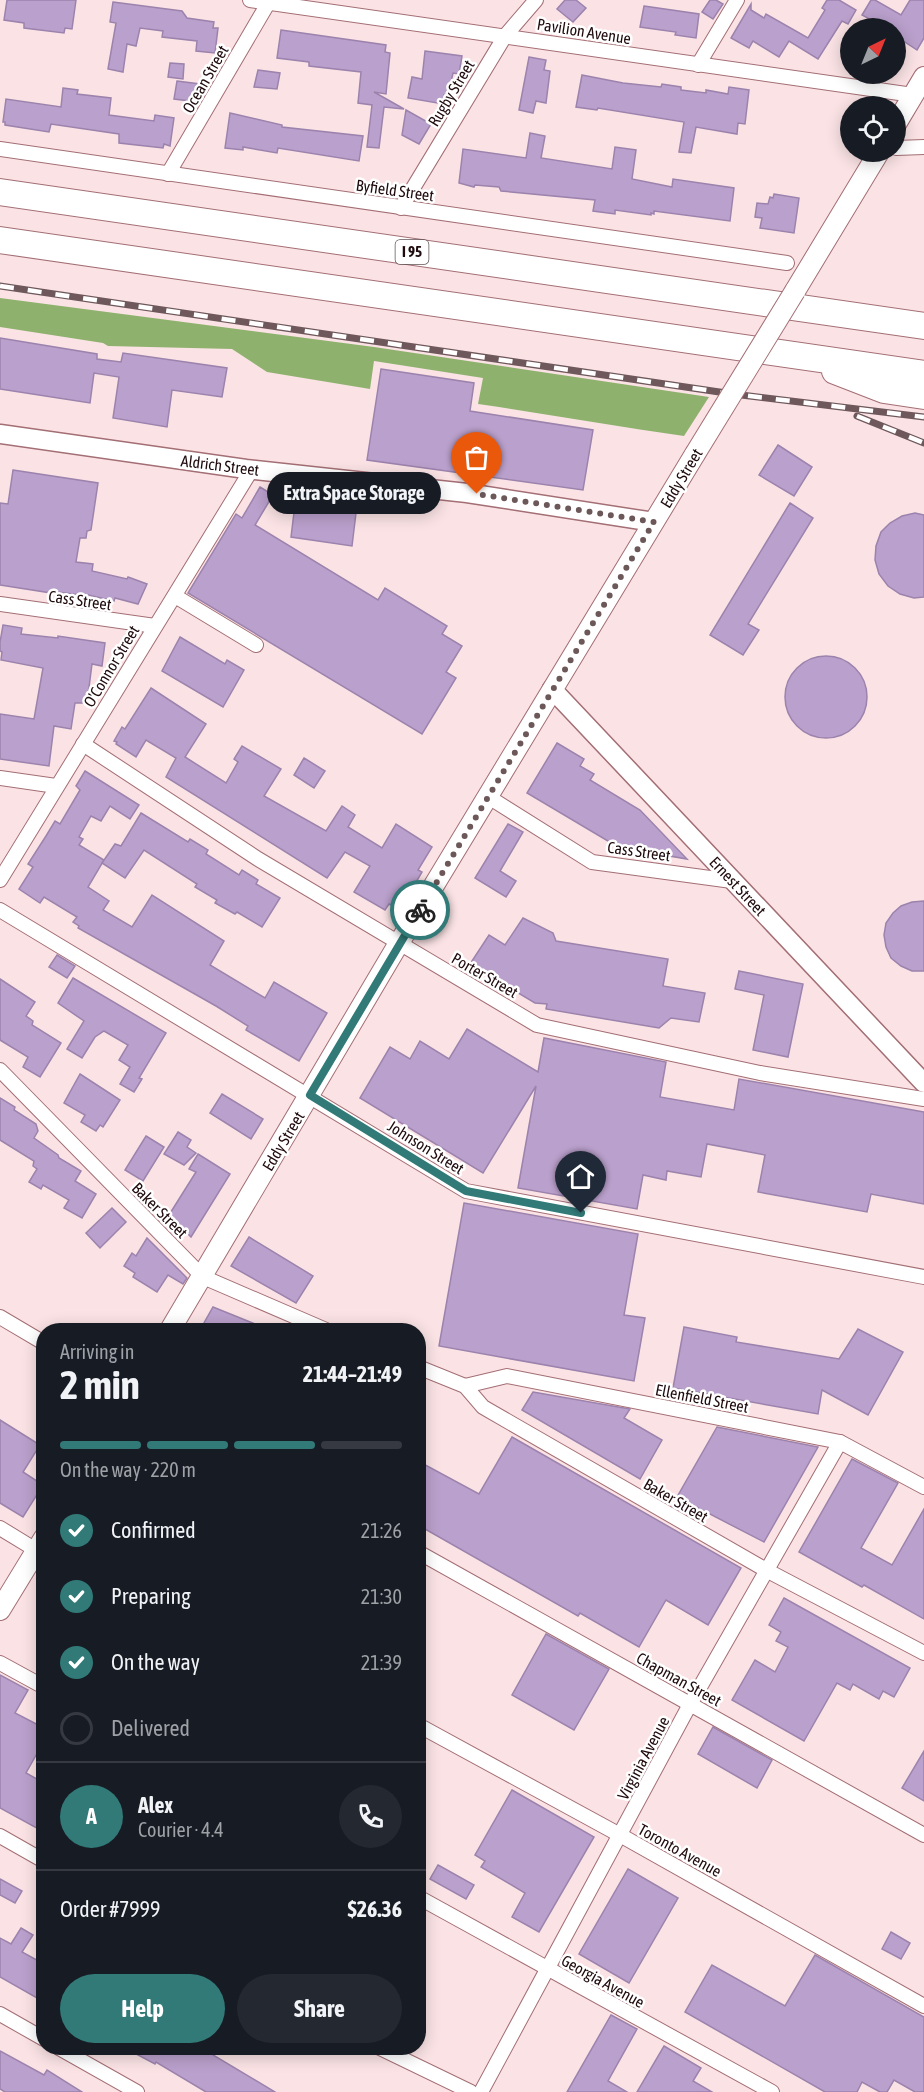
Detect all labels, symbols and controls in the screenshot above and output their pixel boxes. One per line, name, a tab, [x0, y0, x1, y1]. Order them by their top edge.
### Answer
street label: Pavilion Avenue	[536, 15, 632, 47]
north arrow	[840, 18, 906, 84]
map controls	[840, 18, 906, 162]
street label: Ocean Street	[178, 42, 232, 116]
street label: Rugby Street	[424, 56, 479, 130]
button: locate	[840, 96, 906, 162]
street label: Byfield Street	[355, 176, 436, 205]
road number: I 95	[396, 240, 428, 264]
pin	[451, 432, 502, 494]
icon: bag	[460, 441, 493, 474]
street label: Eddy Street	[656, 445, 707, 511]
street label: Aldrich Street	[180, 451, 261, 479]
callout: Extra Space Storage	[267, 473, 441, 515]
text: Extra Space Storage	[283, 481, 425, 504]
street label: Cass Street	[47, 587, 113, 613]
street label: O'Connor Street	[80, 622, 143, 710]
street label: Cass Street	[606, 838, 672, 864]
street label: Ernest Street	[706, 853, 770, 920]
courier	[390, 880, 450, 940]
icon: bike	[404, 894, 437, 927]
street label: Porter Street	[449, 949, 522, 1001]
street label: Eddy Street	[258, 1108, 309, 1174]
street label: Johnson Street	[385, 1116, 468, 1178]
pin	[555, 1151, 606, 1213]
icon: home	[564, 1160, 597, 1193]
street label: Baker Street	[129, 1179, 192, 1242]
text: Arriving in	[60, 1340, 134, 1363]
text: 21:44–21:49	[303, 1361, 402, 1387]
text: 2 min	[60, 1363, 140, 1407]
street label: Ellenfield Street	[654, 1380, 750, 1416]
text: On the way · 220 m	[60, 1458, 196, 1481]
street label: Baker Street	[641, 1474, 712, 1526]
icon: check	[60, 1514, 93, 1547]
text: Confirmed	[111, 1517, 196, 1543]
text: 21:26	[361, 1519, 402, 1542]
icon: check	[60, 1580, 93, 1613]
text: Preparing	[111, 1583, 191, 1609]
text: 21:30	[361, 1585, 402, 1608]
icon: check	[60, 1646, 93, 1679]
street label: Chapman Street	[633, 1648, 725, 1711]
text: On the way	[111, 1649, 200, 1675]
text: 21:39	[361, 1651, 402, 1674]
street label: Virginia Avenue	[614, 1713, 673, 1803]
text: Delivered	[111, 1715, 190, 1741]
button: phone	[339, 1785, 402, 1848]
text: Alex	[138, 1792, 173, 1818]
text: A	[86, 1803, 97, 1829]
text: Courier · 4.4	[138, 1818, 224, 1841]
street label: Toronto Avenue	[635, 1820, 725, 1880]
text: Order #7999	[60, 1896, 160, 1922]
text: $26.36	[347, 1896, 402, 1922]
street label: Georgia Avenue	[558, 1951, 648, 2012]
button: Help	[60, 1974, 225, 2043]
button: Share	[237, 1974, 402, 2043]

